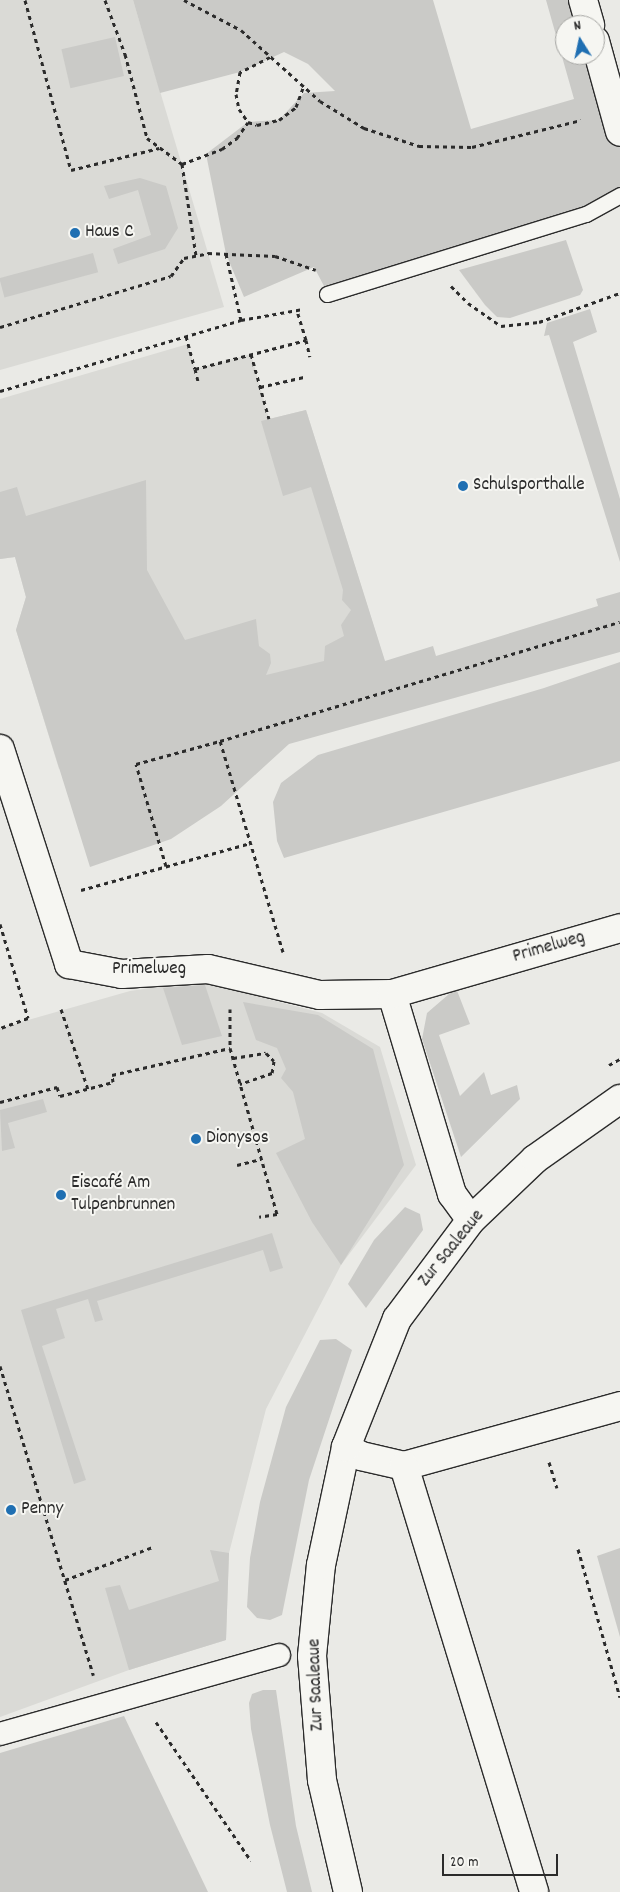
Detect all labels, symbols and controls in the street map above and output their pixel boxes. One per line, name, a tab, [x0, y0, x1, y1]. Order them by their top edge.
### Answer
north arrow	[555, 15, 605, 65]
text: N	[572, 16, 583, 37]
place label: Haus C	[85, 222, 134, 244]
marker: Haus C	[69, 227, 81, 239]
place label: Schulsporthalle	[473, 475, 585, 497]
marker: Schulsporthalle	[457, 480, 469, 492]
street label: Primelweg	[510, 927, 588, 969]
street label: Primelweg	[112, 959, 186, 981]
place label: Dionysos	[206, 1128, 269, 1150]
marker: Dionysos	[190, 1133, 202, 1145]
place label: Eiscafé Am Tulpenbrunnen	[71, 1173, 175, 1217]
marker: Eiscafé Am Tulpenbrunnen	[55, 1189, 67, 1201]
street label: Zur Saaleaue	[414, 1206, 490, 1292]
place label: Penny	[21, 1499, 63, 1521]
marker: Penny	[5, 1504, 17, 1516]
street label: Zur Saaleaue	[304, 1638, 330, 1732]
scale bar	[445, 1844, 561, 1876]
text: 20 m	[450, 1852, 478, 1874]

